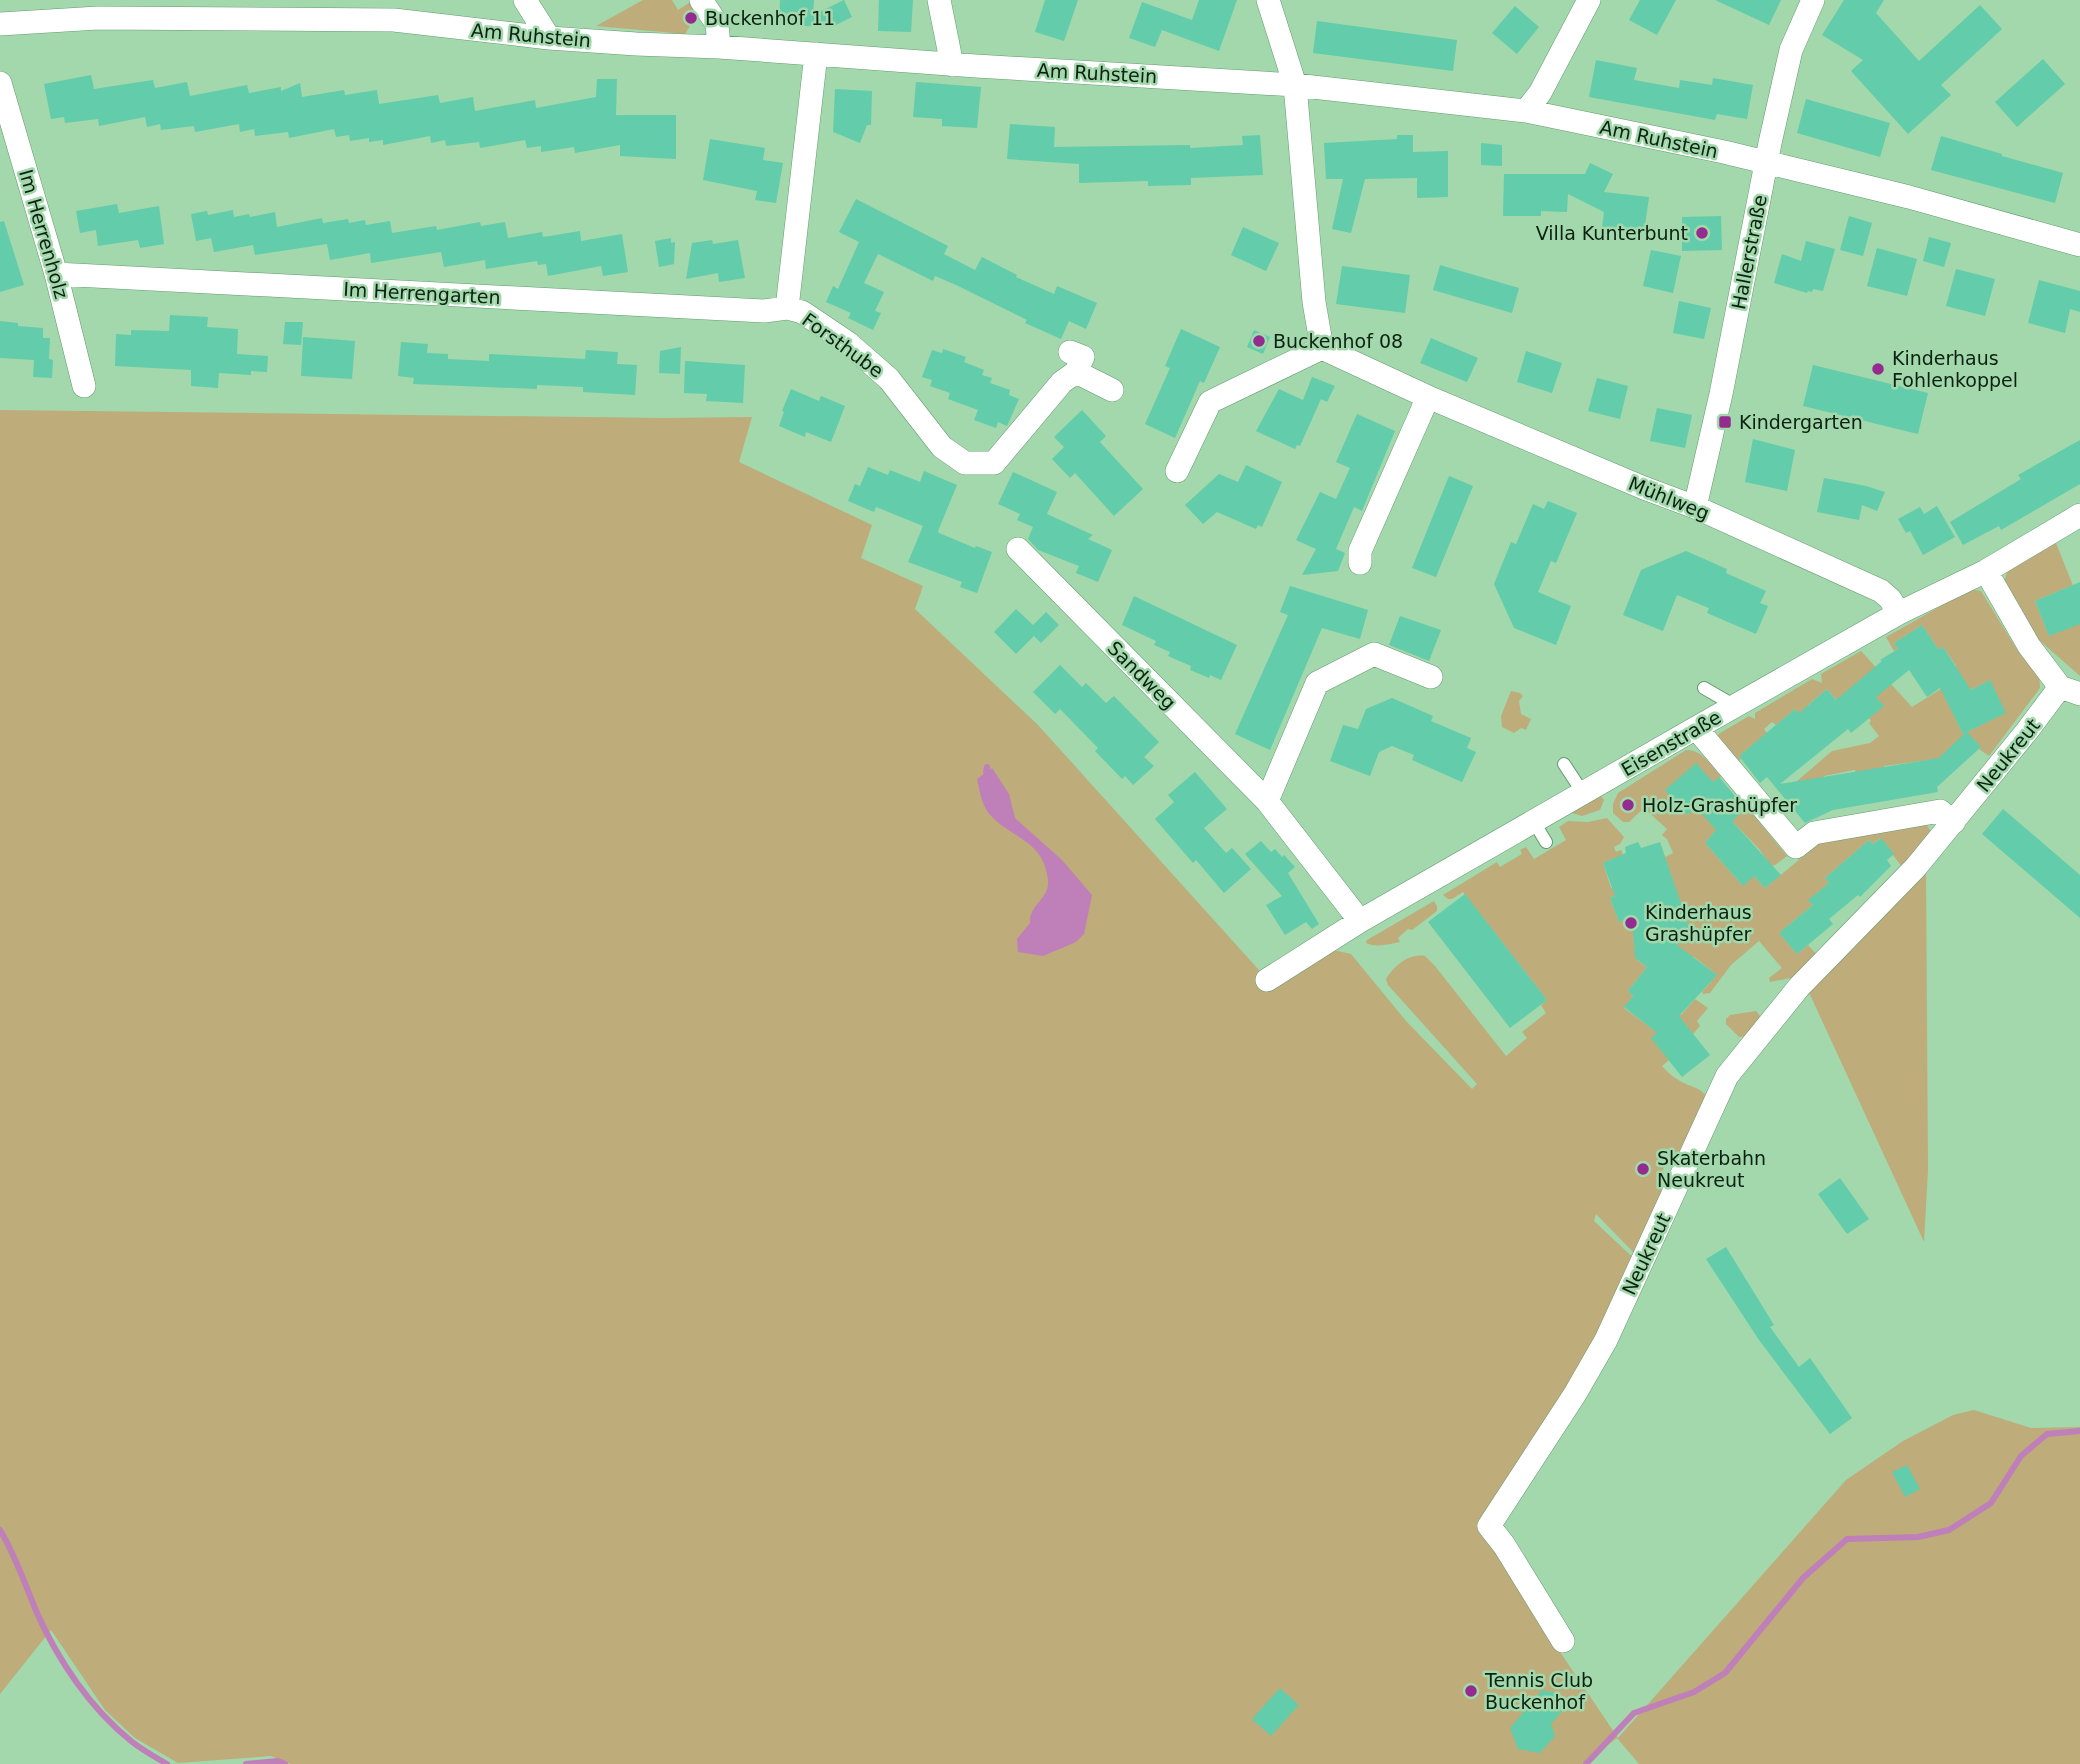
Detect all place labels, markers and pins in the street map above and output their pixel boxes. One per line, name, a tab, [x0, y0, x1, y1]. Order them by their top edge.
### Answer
place label: Buckenhof 11	[705, 7, 835, 29]
marker: Buckenhof 11	[683, 10, 699, 26]
place label: Villa Kunterbunt	[1536, 222, 1688, 244]
marker: Villa Kunterbunt	[1694, 225, 1710, 241]
place label: Buckenhof 08	[1273, 330, 1403, 352]
marker: Buckenhof 08	[1251, 333, 1267, 349]
place label: Kinderhaus Fohlenkoppel	[1892, 347, 2018, 391]
marker: Kinderhaus Fohlenkoppel	[1870, 361, 1886, 377]
place label: Kindergarten	[1739, 411, 1863, 433]
marker: Kindergarten	[1717, 414, 1733, 430]
place label: Holz-Grashüpfer	[1642, 794, 1797, 816]
marker: Holz-Grashüpfer	[1620, 797, 1636, 813]
place label: Kinderhaus Grashüpfer	[1645, 901, 1752, 945]
marker: Kinderhaus Grashüpfer	[1623, 915, 1639, 931]
place label: Skaterbahn Neukreut	[1657, 1147, 1766, 1191]
marker: Skaterbahn Neukreut	[1635, 1161, 1651, 1177]
place label: Tennis Club Buckenhof	[1484, 1669, 1593, 1713]
marker: Tennis Club Buckenhof	[1463, 1683, 1479, 1699]

